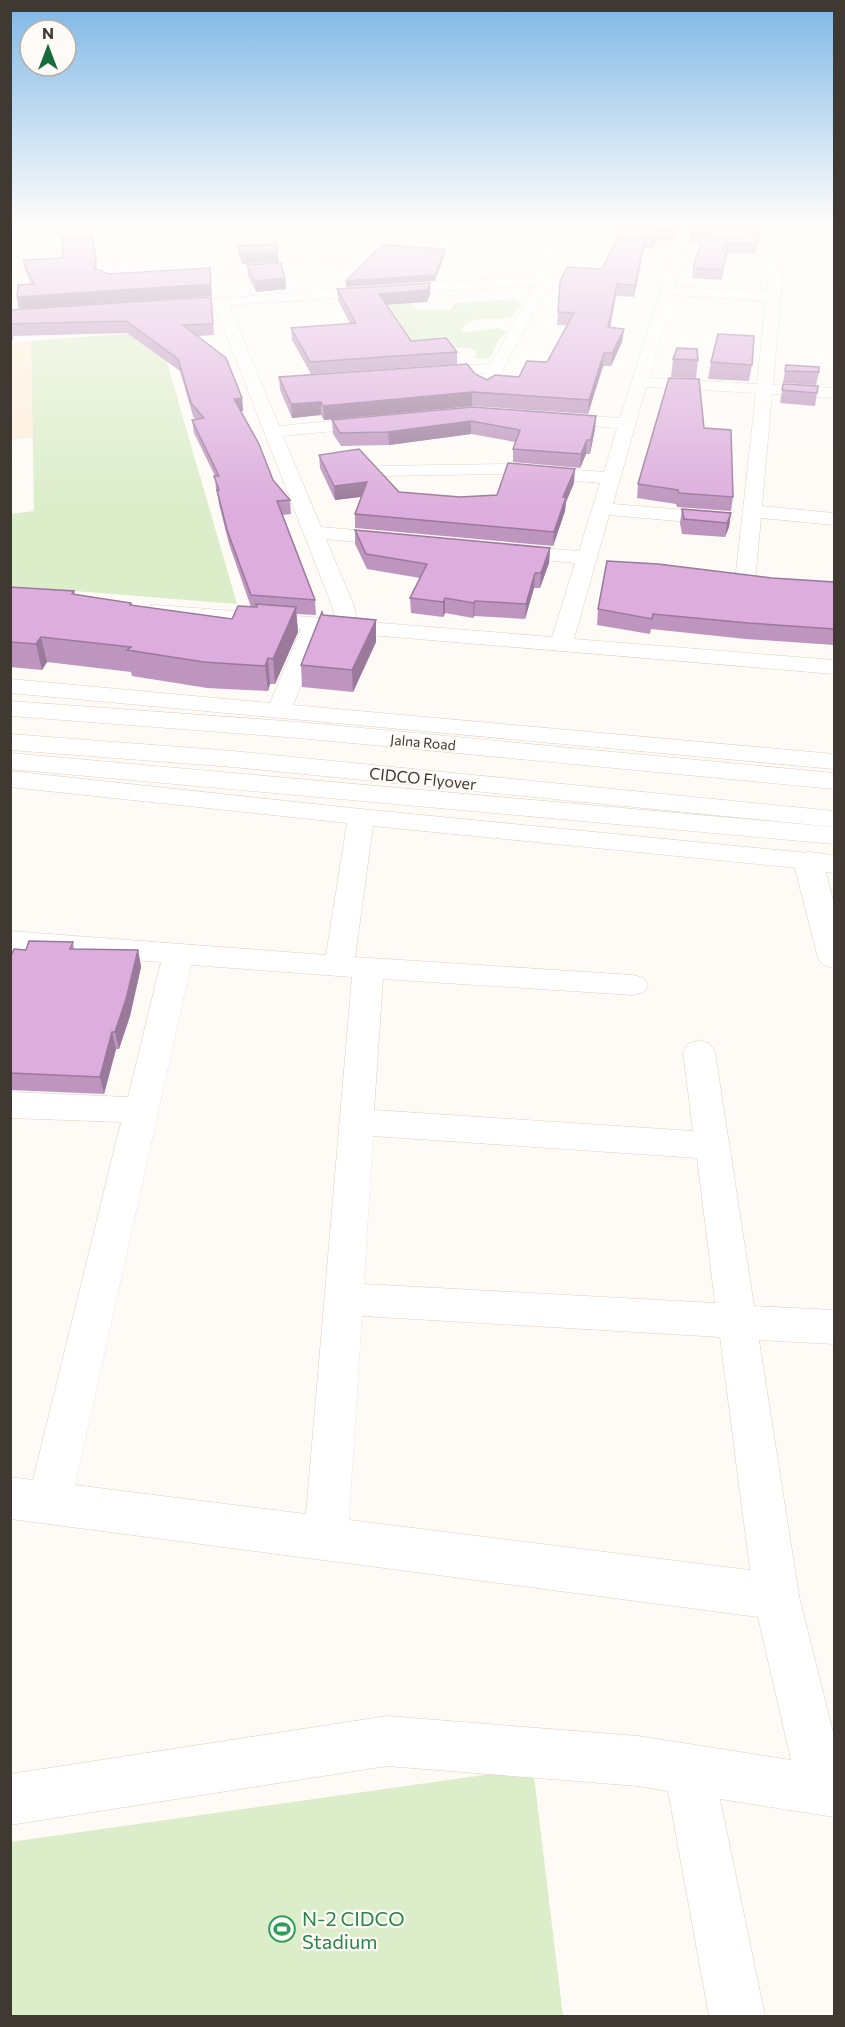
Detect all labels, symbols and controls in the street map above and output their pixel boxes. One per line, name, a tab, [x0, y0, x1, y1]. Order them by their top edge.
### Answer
north arrow	[18, 18, 78, 78]
text: N	[42, 23, 54, 42]
street label: Jalna Road	[390, 731, 456, 753]
street label: CIDCO Flyover	[369, 763, 478, 793]
place label: N-2 CIDCO Stadium	[302, 1906, 405, 1953]
sports icon: N-2 CIDCO Stadium	[267, 1914, 297, 1944]

